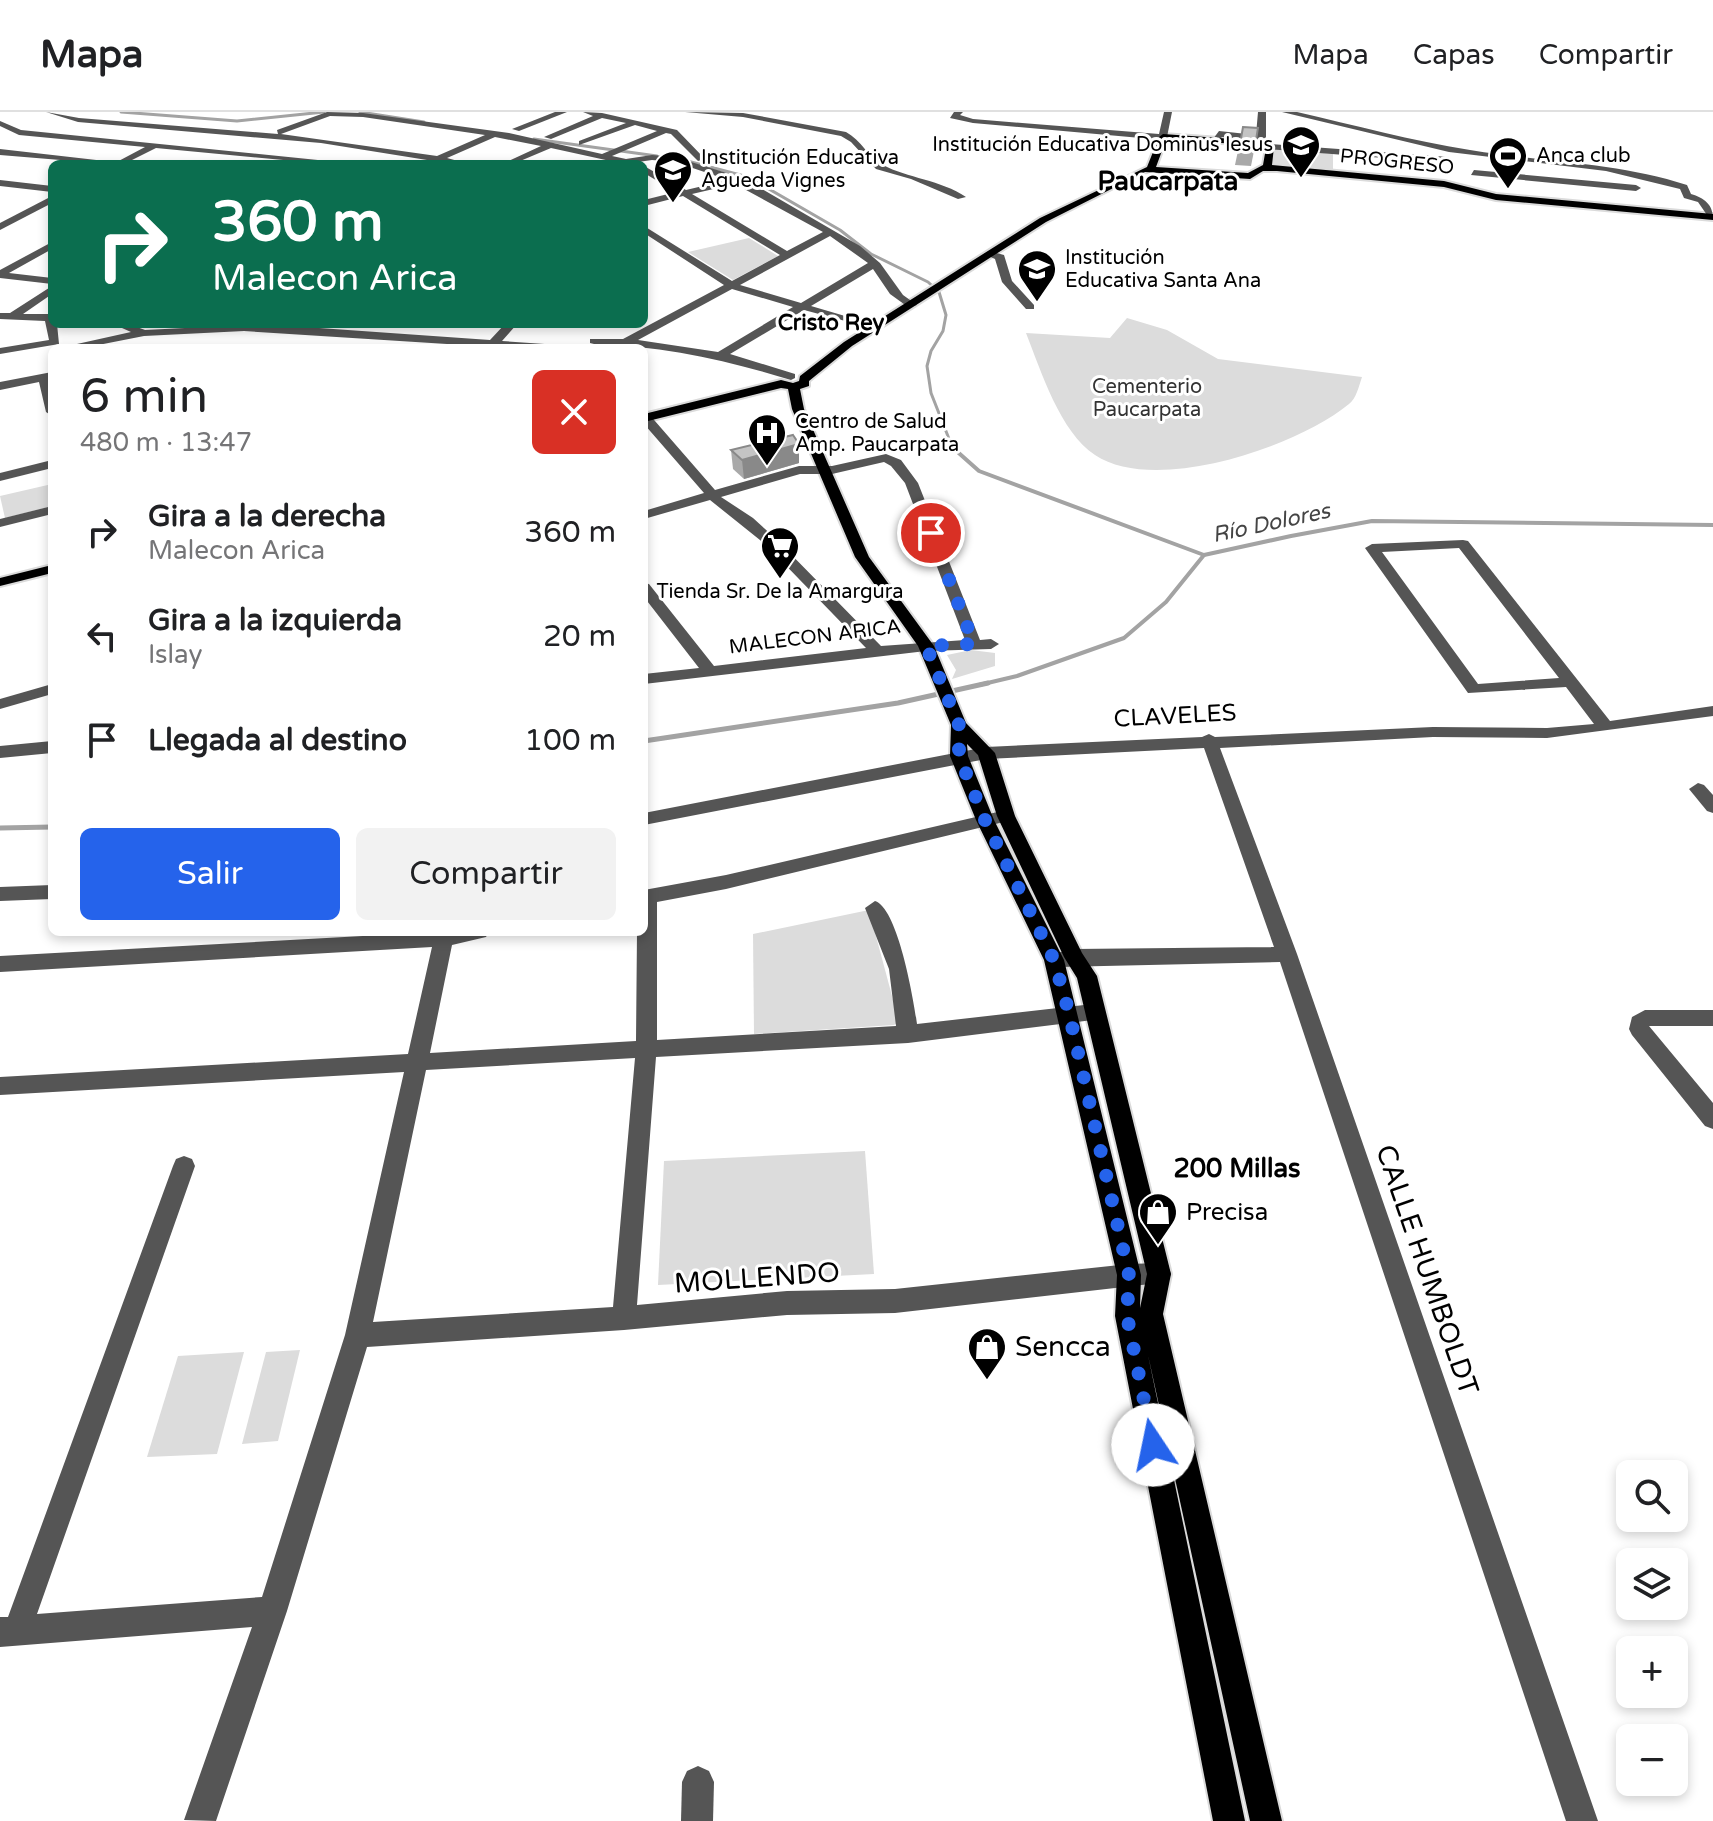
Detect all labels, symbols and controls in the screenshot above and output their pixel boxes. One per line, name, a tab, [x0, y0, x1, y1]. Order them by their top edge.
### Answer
text: Mapa	[40, 32, 143, 78]
text: Mapa	[1292, 38, 1369, 72]
text: Capas	[1413, 38, 1495, 72]
text: Compartir	[1539, 38, 1673, 72]
school or university icon: Institución Educativa Dominus Iesus	[1280, 124, 1322, 179]
place label: Institución Educativa Dominus Iesus	[932, 133, 1273, 157]
sports icon: Anca club	[1487, 135, 1529, 190]
street label: PROGRESO	[1339, 144, 1455, 180]
place label: Anca club	[1536, 144, 1631, 168]
place label: Institución Educativa Agueda Vignes	[701, 146, 899, 193]
school or university icon: Institución Educativa Agueda Vignes	[652, 149, 694, 204]
district label: Paucarpata	[1098, 166, 1238, 197]
text: 360 m	[212, 189, 383, 256]
icon: right	[80, 192, 184, 296]
place label: Institución Educativa Santa Ana	[1065, 246, 1261, 293]
school or university icon: Institución Educativa Santa Ana	[1016, 248, 1058, 303]
text: Malecon Arica	[212, 257, 457, 300]
district label: Cristo Rey	[778, 310, 885, 336]
text: 6 min	[80, 368, 208, 426]
button: close	[532, 370, 616, 454]
park label: Cementerio Paucarpata	[1092, 375, 1202, 422]
place label: Centro de Salud Amp. Paucarpata	[795, 410, 959, 457]
hospital icon: Centro de Salud Amp. Paucarpata	[746, 412, 788, 467]
text: 480 m · 13:47	[80, 427, 252, 458]
text: Gira a la derecha	[148, 498, 386, 535]
water label: Río Dolores	[1210, 498, 1334, 548]
pin	[897, 499, 965, 567]
icon: right	[80, 510, 124, 554]
icon: arrive	[909, 511, 953, 555]
text: 360 m	[524, 514, 616, 551]
supermarket icon: Tienda Sr. De la Amargura	[759, 525, 801, 580]
text: Malecon Arica	[148, 535, 325, 566]
place label: Tienda Sr. De la Amargura	[656, 580, 904, 604]
text: Gira a la izquierda	[148, 602, 402, 639]
icon: left	[80, 614, 124, 658]
street label: MALECON ARICA	[728, 615, 902, 659]
text: 20 m	[543, 618, 616, 655]
text: Islay	[148, 639, 202, 670]
street label: CLAVELES	[1113, 698, 1237, 734]
icon: arrive	[80, 718, 124, 762]
text: Llegada al destino	[148, 722, 407, 759]
text: 100 m	[524, 722, 616, 759]
button: Salir	[80, 828, 340, 920]
button: Compartir	[356, 828, 616, 920]
street label: CALLE HUMBOLDT	[1368, 1140, 1486, 1400]
district label: 200 Millas	[1173, 1153, 1301, 1184]
shop icon: Precisa	[1137, 1191, 1179, 1246]
place label: Precisa	[1186, 1198, 1268, 1227]
street label: MOLLENDO	[673, 1255, 841, 1301]
shop icon: Sencca	[966, 1326, 1008, 1381]
place label: Sencca	[1015, 1330, 1111, 1364]
position arrow	[1111, 1403, 1195, 1487]
map controls	[1616, 1460, 1688, 1796]
button: search	[1616, 1460, 1688, 1532]
button: layers	[1616, 1548, 1688, 1620]
button: +	[1616, 1636, 1688, 1708]
button: −	[1616, 1724, 1688, 1796]

